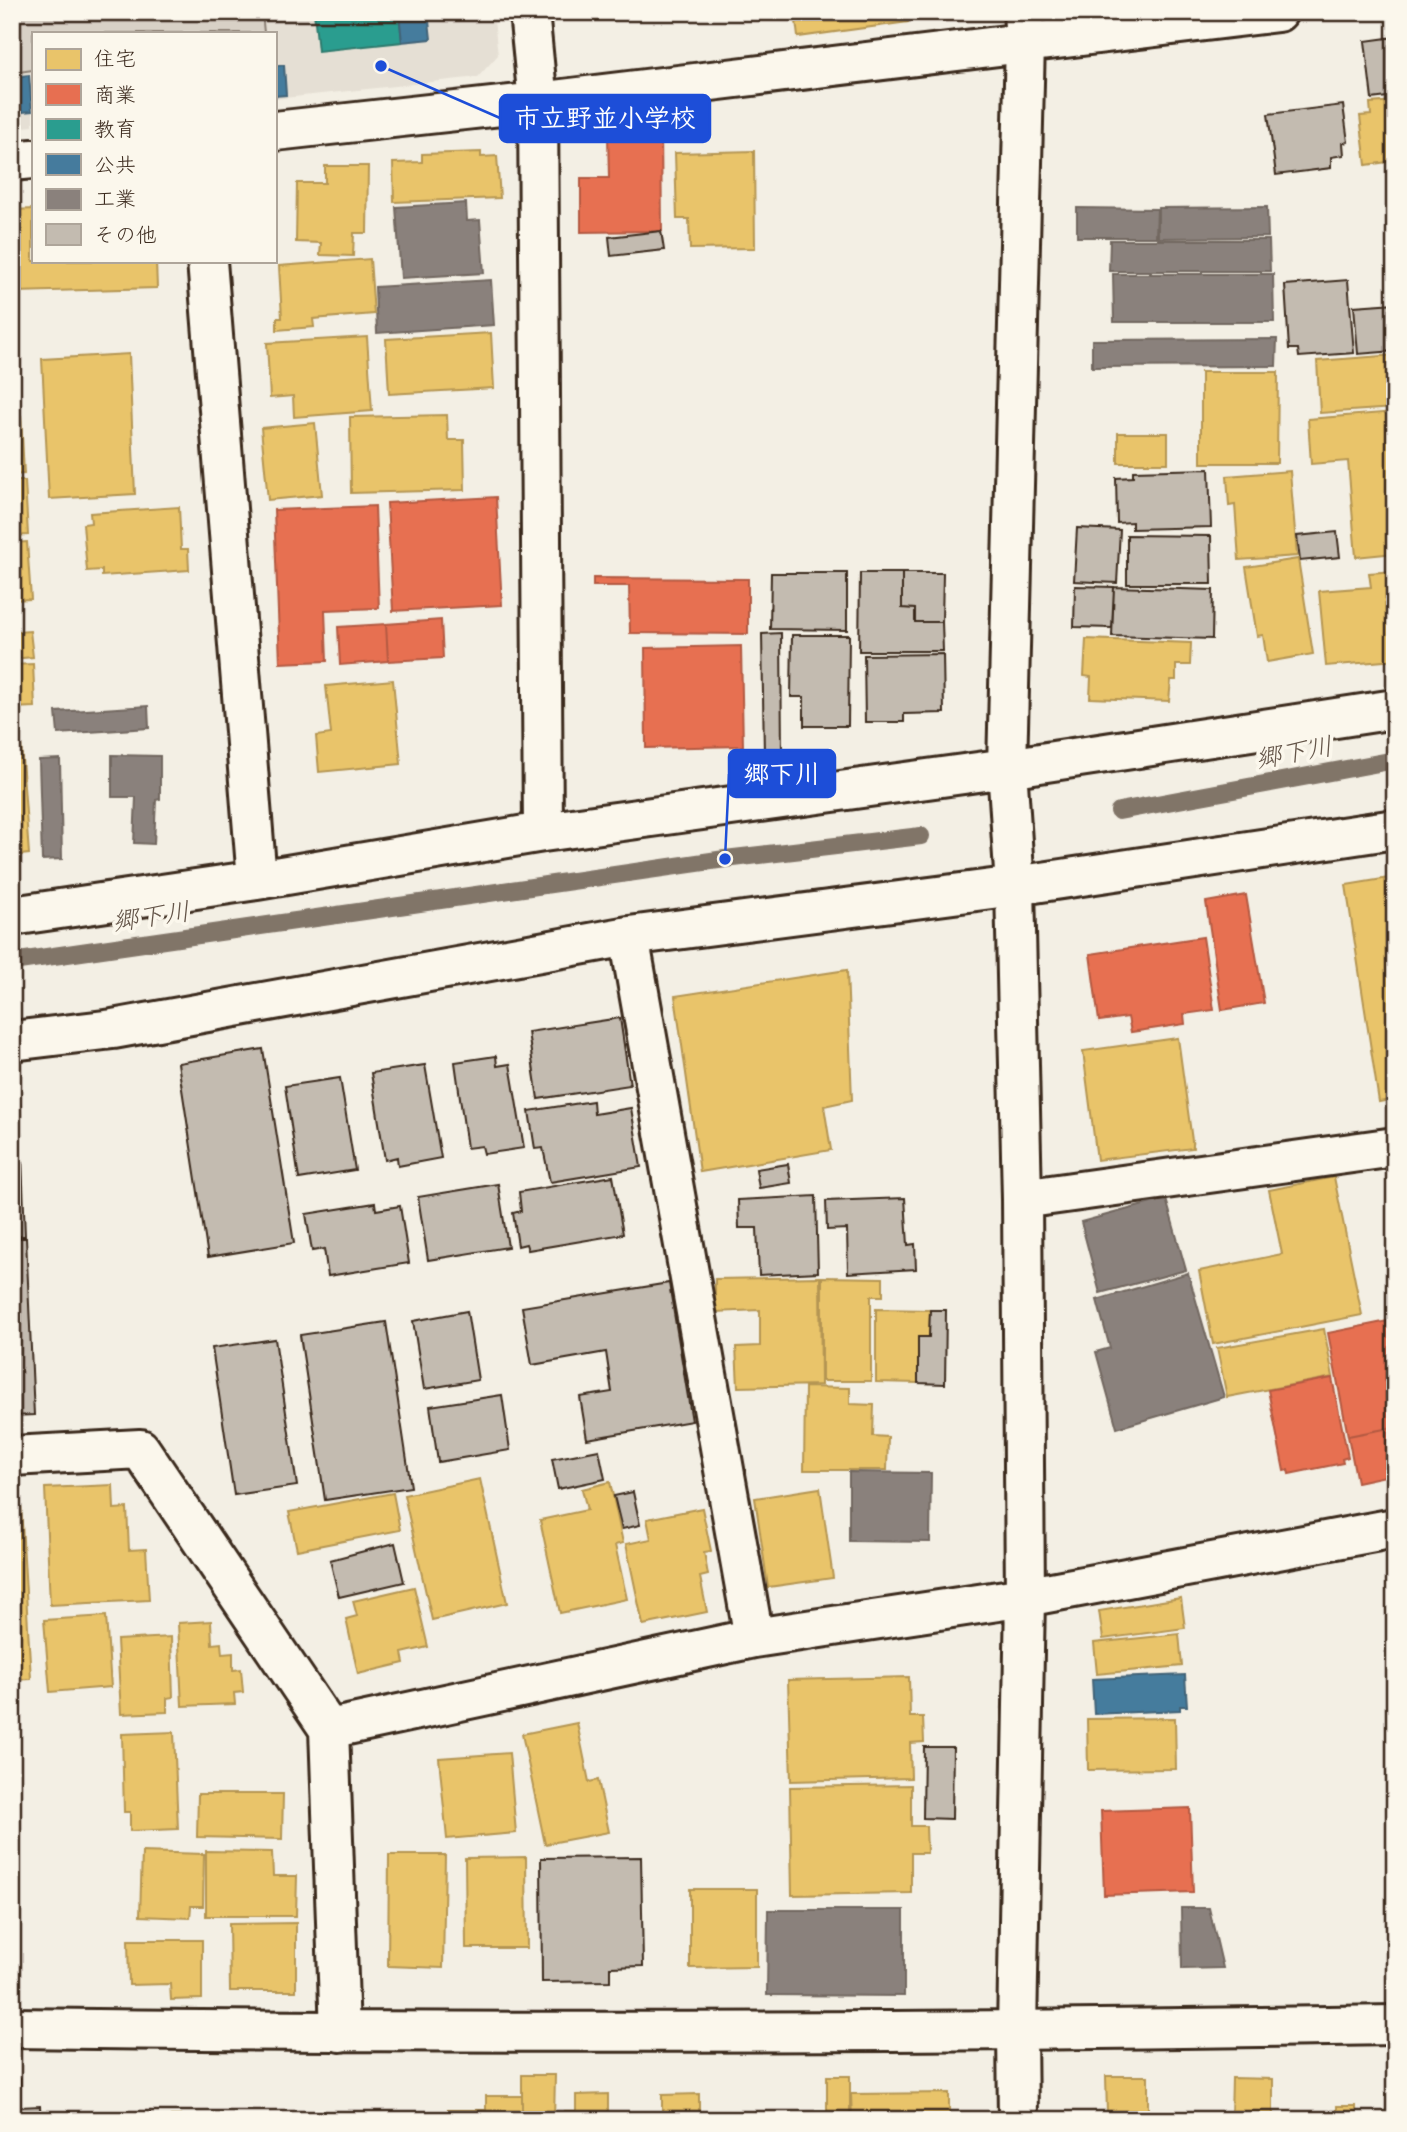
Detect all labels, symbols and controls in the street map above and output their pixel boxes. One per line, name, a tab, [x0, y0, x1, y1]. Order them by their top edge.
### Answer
legend	[32, 32, 276, 262]
text: 住宅	[94, 45, 136, 73]
text: 商業	[94, 81, 136, 109]
callout: 市立野並小学校	[500, 95, 710, 142]
text: 市立野並小学校	[514, 100, 696, 135]
text: 教育	[94, 115, 136, 143]
text: 公共	[94, 151, 136, 179]
text: 工業	[94, 185, 136, 213]
text: その他	[94, 221, 157, 249]
water label: 郷下川	[1252, 727, 1335, 776]
callout: 郷下川	[729, 750, 835, 797]
text: 郷下川	[743, 756, 821, 791]
water label: 郷下川	[110, 893, 192, 938]

